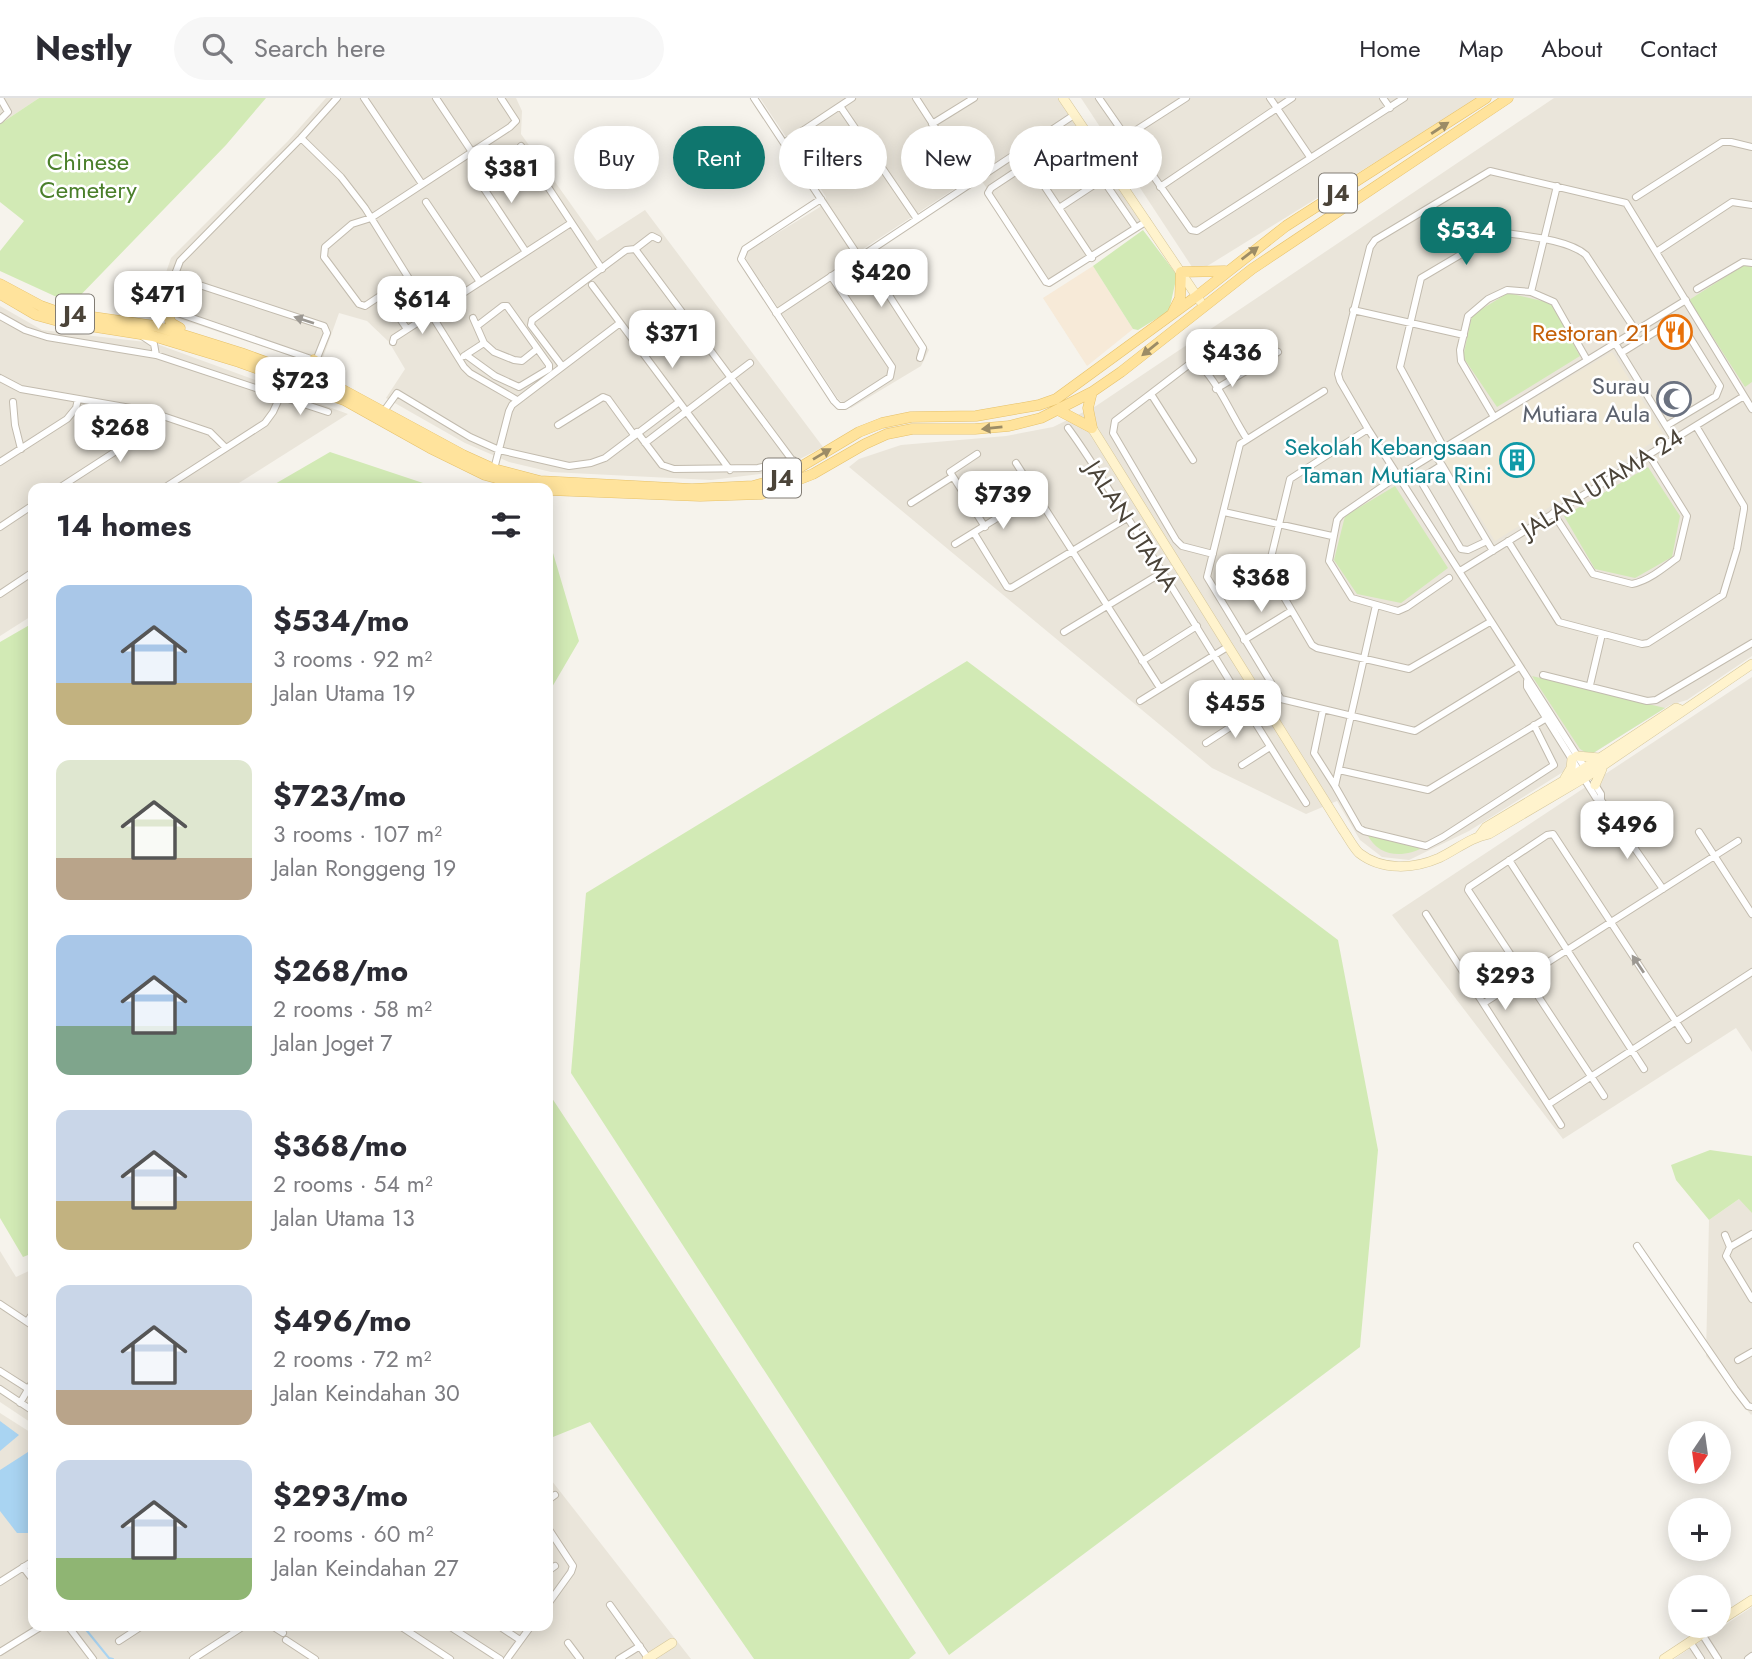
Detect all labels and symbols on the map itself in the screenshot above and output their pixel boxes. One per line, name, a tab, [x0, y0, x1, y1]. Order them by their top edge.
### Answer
one-way arrow	[1430, 122, 1449, 135]
park label: Chinese Cemetery	[39, 144, 137, 207]
pin: $381	[470, 146, 552, 205]
road number: J4	[1319, 174, 1357, 212]
pin: $534	[1425, 208, 1507, 267]
one-way arrow	[1241, 247, 1259, 261]
pin: $420	[840, 250, 922, 309]
pin: $471	[117, 272, 199, 331]
pin: $614	[381, 276, 463, 336]
road number: J4	[56, 294, 94, 334]
pin: $371	[631, 310, 713, 370]
restaurant icon: Restoran 21	[1656, 313, 1694, 351]
one-way arrow	[294, 314, 315, 325]
place label: Restoran 21	[1532, 315, 1650, 350]
pin: $436	[1191, 330, 1273, 389]
one-way arrow	[1142, 341, 1160, 356]
pin: $723	[259, 358, 341, 417]
place label: Surau Mutiara Aula	[1522, 368, 1650, 431]
mosque icon: Surau Mutiara Aula	[1655, 380, 1693, 418]
pin: $268	[79, 404, 161, 464]
street label: JALAN UTAMA 24	[1512, 419, 1690, 548]
one-way arrow	[981, 422, 1003, 433]
place label: Sekolah Kebangsaan Taman Mutiara Rini	[1284, 429, 1492, 492]
building icon: Sekolah Kebangsaan Taman Mutiara Rini	[1498, 441, 1536, 479]
one-way arrow	[812, 448, 832, 460]
street label: JALAN UTAMA	[1075, 451, 1188, 598]
road number: J4	[763, 458, 801, 498]
pin: $739	[962, 472, 1044, 531]
pin: $368	[1220, 554, 1302, 614]
pin: $455	[1194, 680, 1276, 740]
pin: $496	[1586, 802, 1668, 861]
pin: $293	[1464, 953, 1546, 1012]
one-way arrow	[1632, 955, 1645, 974]
north arrow	[1668, 1421, 1731, 1484]

